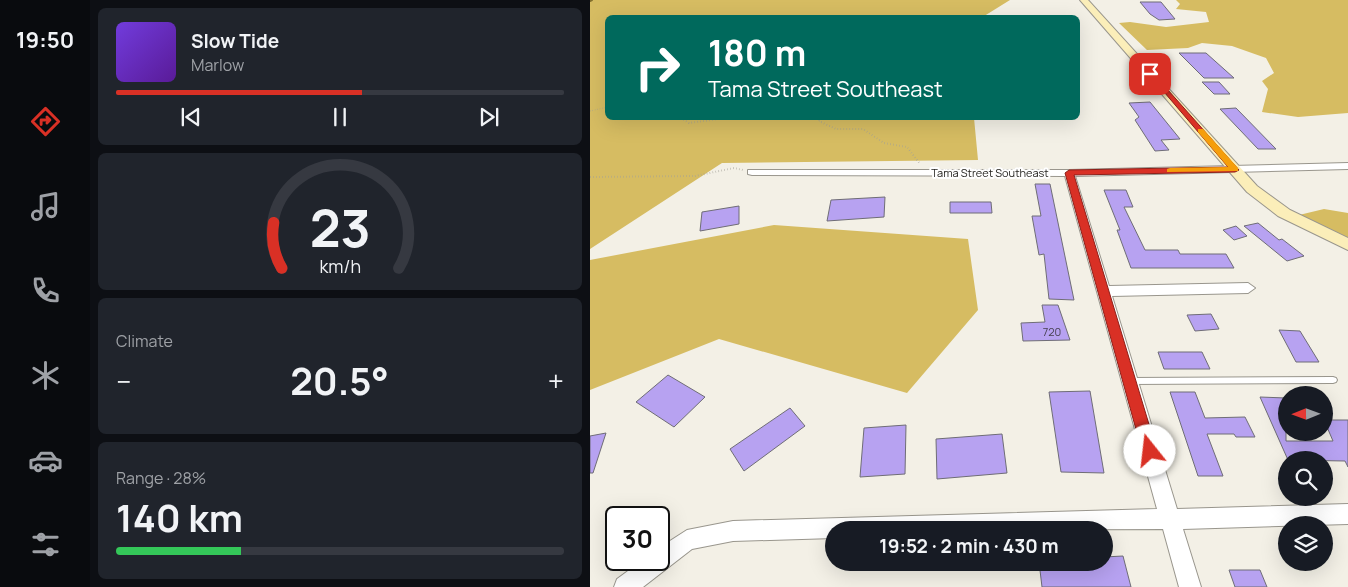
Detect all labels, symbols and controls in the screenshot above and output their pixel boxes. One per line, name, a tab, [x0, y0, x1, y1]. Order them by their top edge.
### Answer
text: 19:50	[16, 25, 74, 55]
text: Slow Tide	[191, 28, 279, 54]
text: 180 m	[708, 29, 806, 77]
icon: right	[625, 35, 690, 100]
pin	[1129, 53, 1171, 95]
text: Marlow	[191, 54, 244, 76]
icon: arrive	[1136, 60, 1164, 88]
text: Tama Street Southeast	[708, 74, 943, 104]
icon: previous	[177, 103, 205, 131]
icon: pause	[326, 103, 354, 131]
icon: next	[475, 103, 503, 131]
icon: directions	[28, 104, 63, 139]
street label: Tama Street Southeast	[931, 165, 1049, 180]
icon: music	[28, 189, 63, 224]
text: 23	[309, 192, 371, 263]
text: km/h	[319, 254, 361, 278]
icon: phone	[28, 273, 63, 308]
house number: 720	[1043, 324, 1061, 339]
text: Climate	[116, 330, 173, 352]
text: 20.5°	[290, 354, 389, 406]
icon: climate	[28, 358, 63, 393]
text: −	[116, 362, 131, 400]
text: +	[548, 362, 564, 400]
north arrow	[1278, 386, 1332, 441]
map controls	[1278, 386, 1333, 571]
position arrow	[1123, 424, 1175, 476]
icon: car	[28, 443, 63, 478]
button: search	[1278, 451, 1333, 506]
text: Range · 28%	[116, 467, 206, 489]
text: 140 km	[116, 491, 243, 543]
speed limit sign: 30	[605, 506, 670, 571]
button: layers	[1278, 516, 1333, 571]
icon: filters	[28, 527, 63, 562]
text: 19:52 · 2 min · 430 m	[879, 533, 1059, 559]

